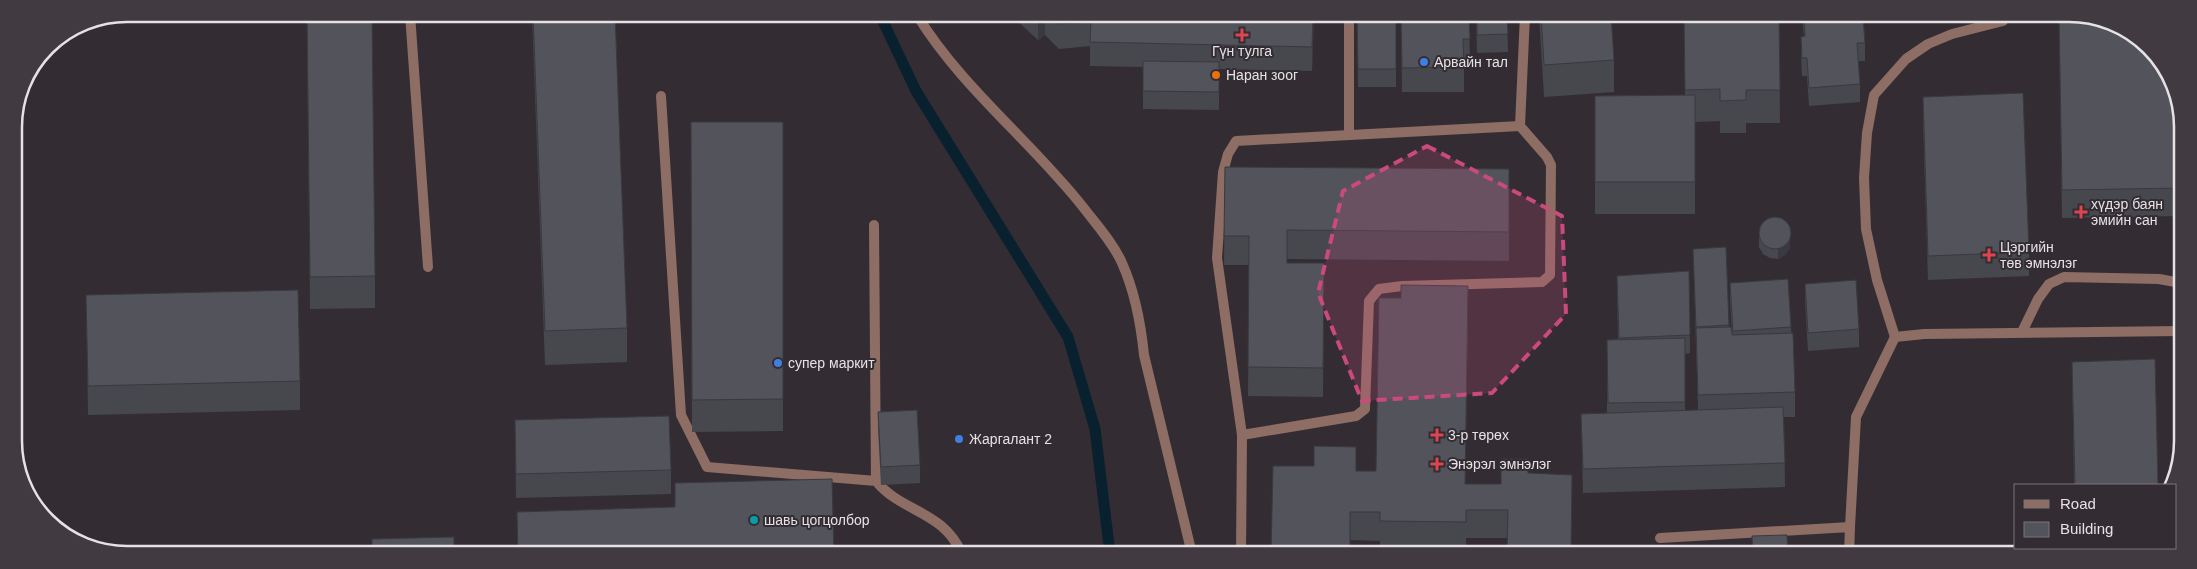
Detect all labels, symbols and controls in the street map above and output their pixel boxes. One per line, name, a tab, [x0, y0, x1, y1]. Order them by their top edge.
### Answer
marker: Гүн тулга	[1236, 29, 1248, 41]
place label: Гүн тулга	[1212, 43, 1272, 59]
place label: Арвайн тал	[1434, 54, 1508, 70]
marker: Арвайн тал	[1418, 56, 1430, 68]
place label: Наран зоог	[1226, 67, 1298, 83]
marker: Наран зоог	[1210, 69, 1222, 81]
place label: хүдэр баян эмийн сан	[2091, 196, 2163, 228]
marker: хүдэр баян эмийн сан	[2075, 206, 2087, 218]
place label: Цэргийн төв эмнэлэг	[2000, 239, 2077, 271]
marker: Цэргийн төв эмнэлэг	[1982, 248, 1996, 262]
place label: супер маркит	[788, 355, 875, 371]
marker: супер маркит	[772, 357, 784, 369]
place label: 3-р төрөх	[1448, 427, 1509, 443]
marker: 3-р төрөх	[1430, 428, 1444, 442]
place label: Жаргалант 2	[969, 431, 1052, 447]
marker: Жаргалант 2	[953, 433, 965, 445]
place label: Энэрэл эмнэлэг	[1448, 456, 1551, 472]
marker: Энэрэл эмнэлэг	[1430, 457, 1444, 471]
legend	[2014, 484, 2177, 549]
text: Road	[2060, 495, 2096, 512]
place label: шавь цогцолбор	[764, 512, 870, 528]
marker: шавь цогцолбор	[748, 514, 760, 526]
text: Building	[2060, 520, 2113, 537]

